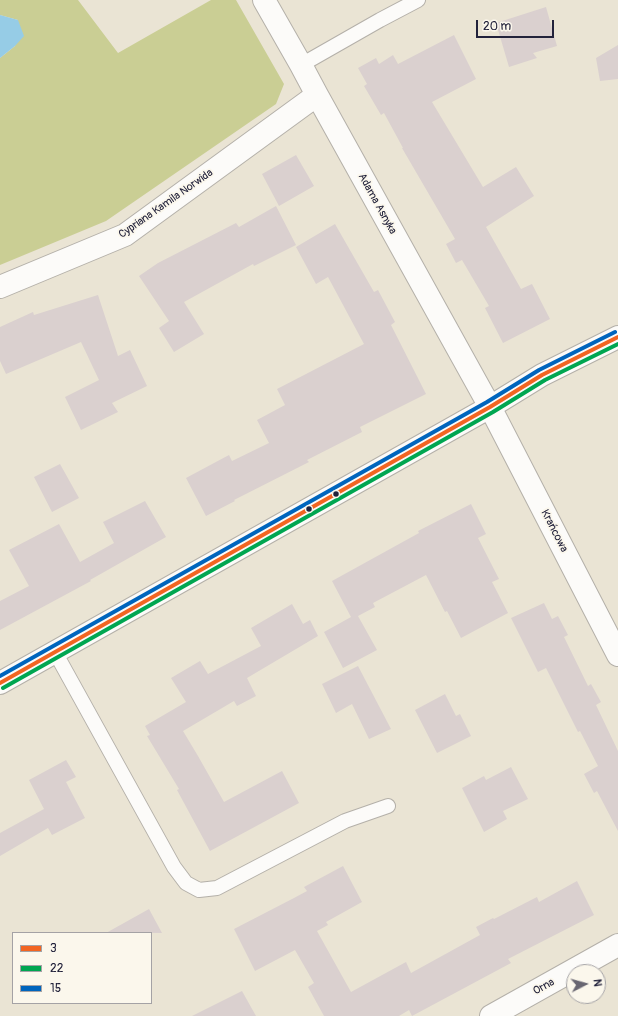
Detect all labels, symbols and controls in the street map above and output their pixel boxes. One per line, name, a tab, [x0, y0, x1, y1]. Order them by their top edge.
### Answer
scale bar	[478, 12, 556, 38]
text: 20 m	[483, 19, 511, 34]
street label: Cypriana Kamila Norwida	[116, 167, 216, 241]
street label: Adama Asnyka	[355, 171, 399, 237]
unlabelled marker	[331, 489, 341, 499]
unlabelled marker	[304, 504, 314, 514]
street label: Krańcowa	[538, 508, 570, 554]
legend	[12, 932, 152, 1004]
text: 3	[50, 941, 57, 956]
text: 22	[50, 961, 63, 976]
north arrow	[566, 964, 606, 1004]
street label: Orna	[531, 976, 557, 998]
text: N	[591, 978, 604, 987]
text: 15	[50, 981, 61, 996]

